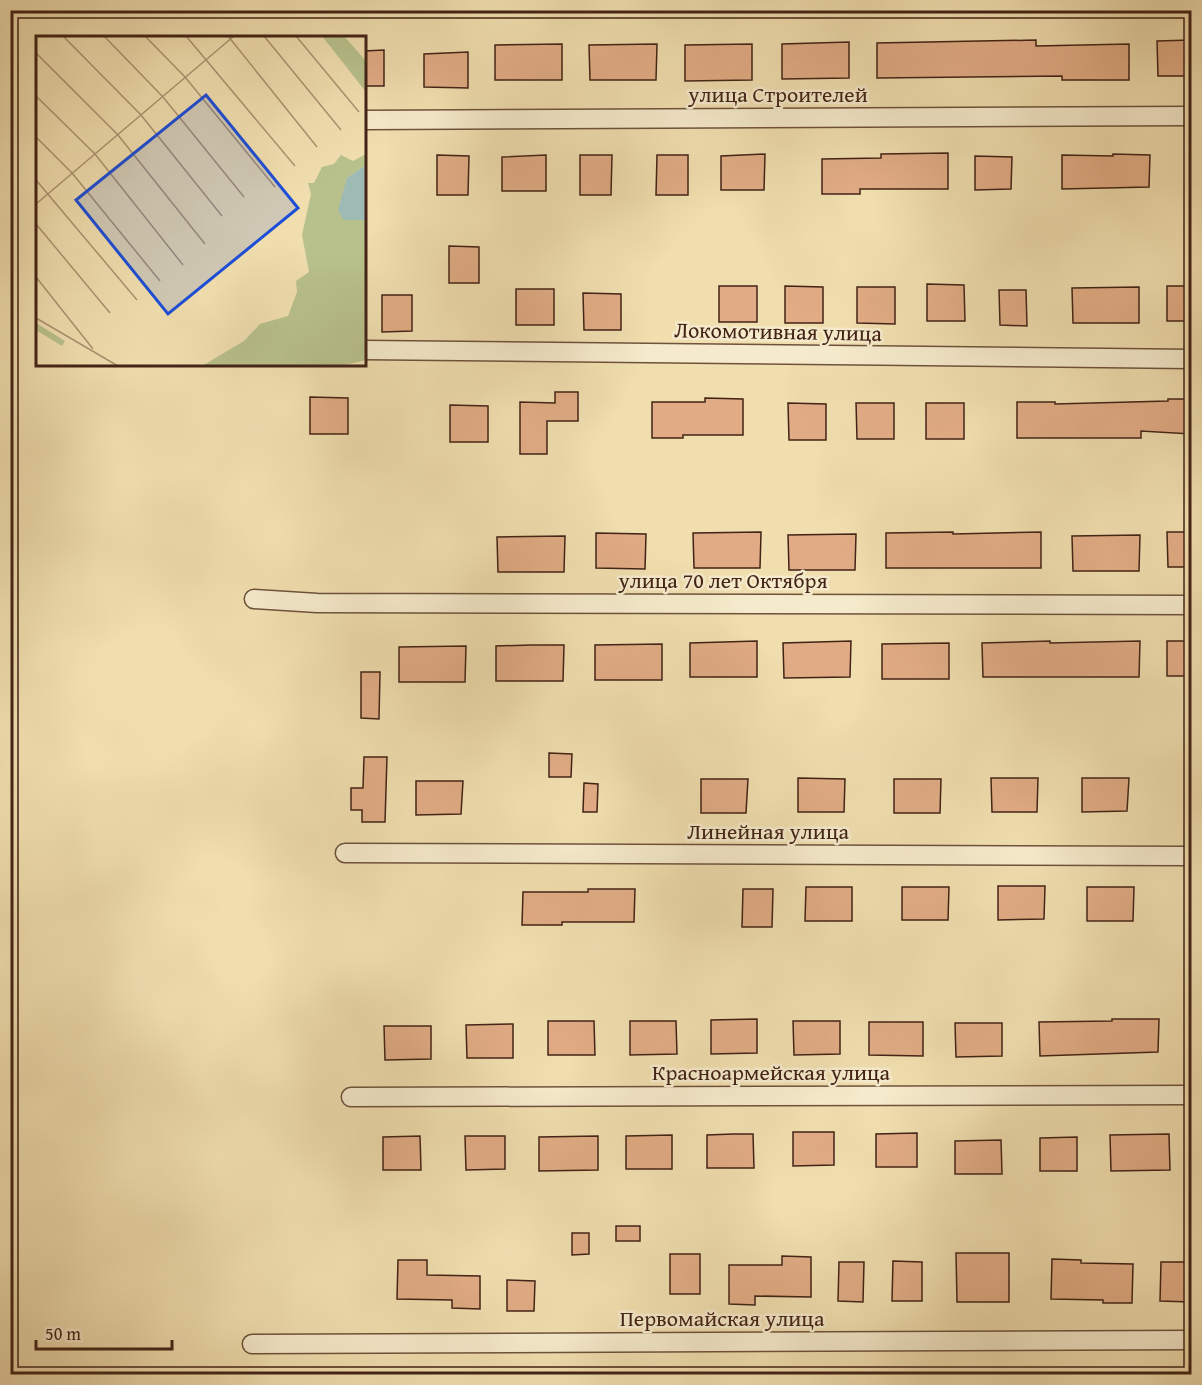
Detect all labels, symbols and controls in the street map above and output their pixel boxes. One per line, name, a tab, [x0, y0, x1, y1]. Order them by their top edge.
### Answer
inset map	[36, 36, 366, 366]
street label: улица Строителей	[687, 78, 868, 110]
street label: Локомотивная улица	[674, 313, 883, 349]
street label: улица 70 лет Октября	[617, 564, 828, 596]
street label: Линейная улица	[687, 815, 849, 847]
street label: Красноармейская улица	[652, 1056, 891, 1088]
street label: Первомайская улица	[620, 1302, 825, 1334]
scale bar	[36, 1313, 172, 1351]
text: 50 m	[45, 1320, 81, 1347]

